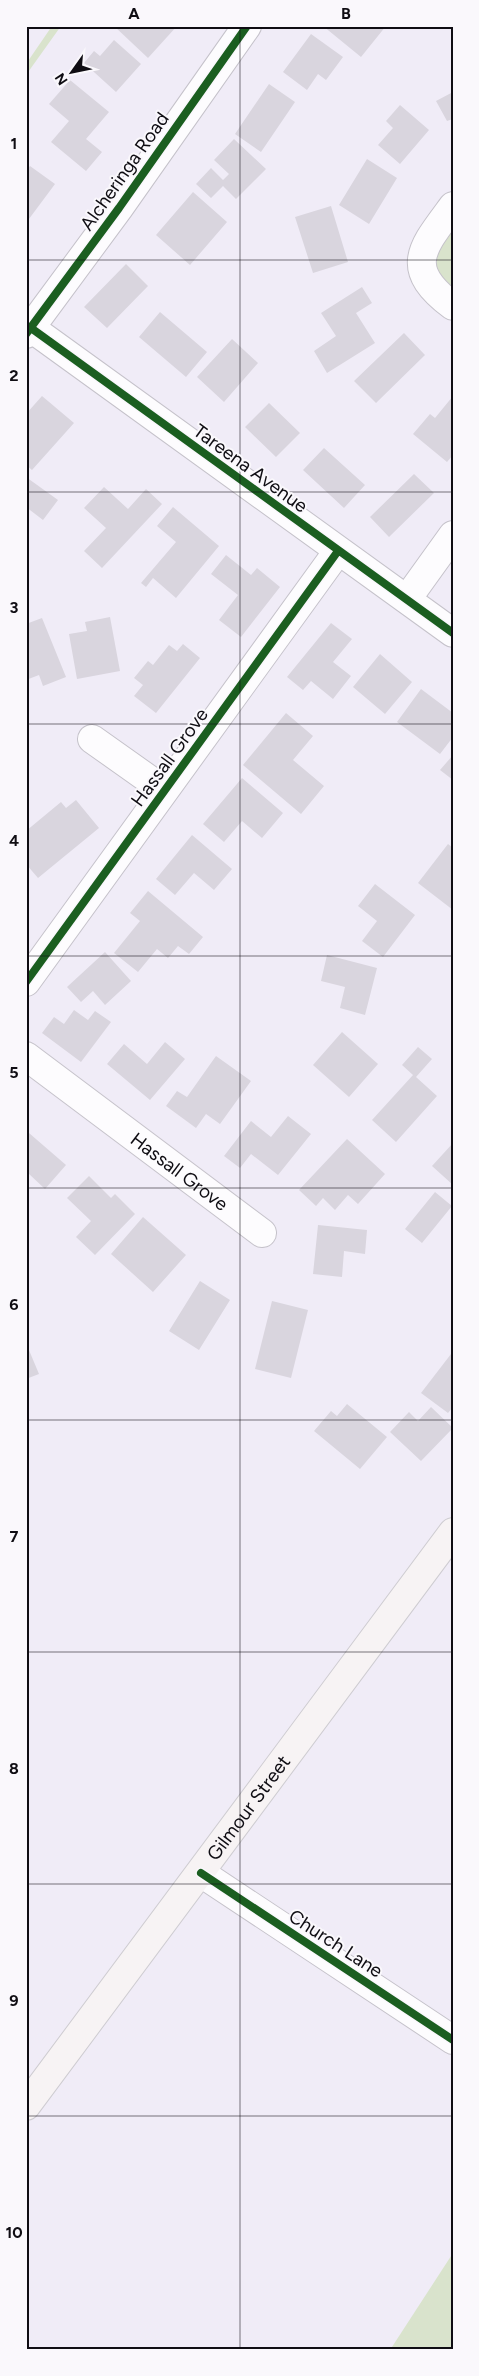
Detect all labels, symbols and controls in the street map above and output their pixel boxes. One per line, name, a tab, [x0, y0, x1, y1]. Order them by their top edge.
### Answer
text: A	[128, 4, 140, 23]
text: B	[341, 4, 351, 23]
north arrow	[48, 48, 98, 98]
text: N	[51, 70, 72, 88]
street label: Alcheringa Road	[75, 108, 174, 235]
text: 1	[11, 134, 17, 153]
text: 2	[9, 366, 19, 385]
street label: Tareena Avenue	[189, 419, 312, 518]
text: 3	[10, 598, 19, 617]
street label: Hassall Grove	[126, 704, 213, 811]
text: 4	[9, 831, 19, 850]
text: 5	[9, 1063, 19, 1082]
street label: Hassall Grove	[126, 1128, 233, 1216]
text: 6	[9, 1295, 19, 1314]
text: 7	[10, 1527, 19, 1546]
street label: Gilmour Street	[202, 1751, 295, 1865]
text: 8	[9, 1759, 19, 1778]
street label: Church Lane	[284, 1905, 387, 1982]
text: 9	[9, 1991, 19, 2010]
text: 10	[5, 2223, 23, 2242]

